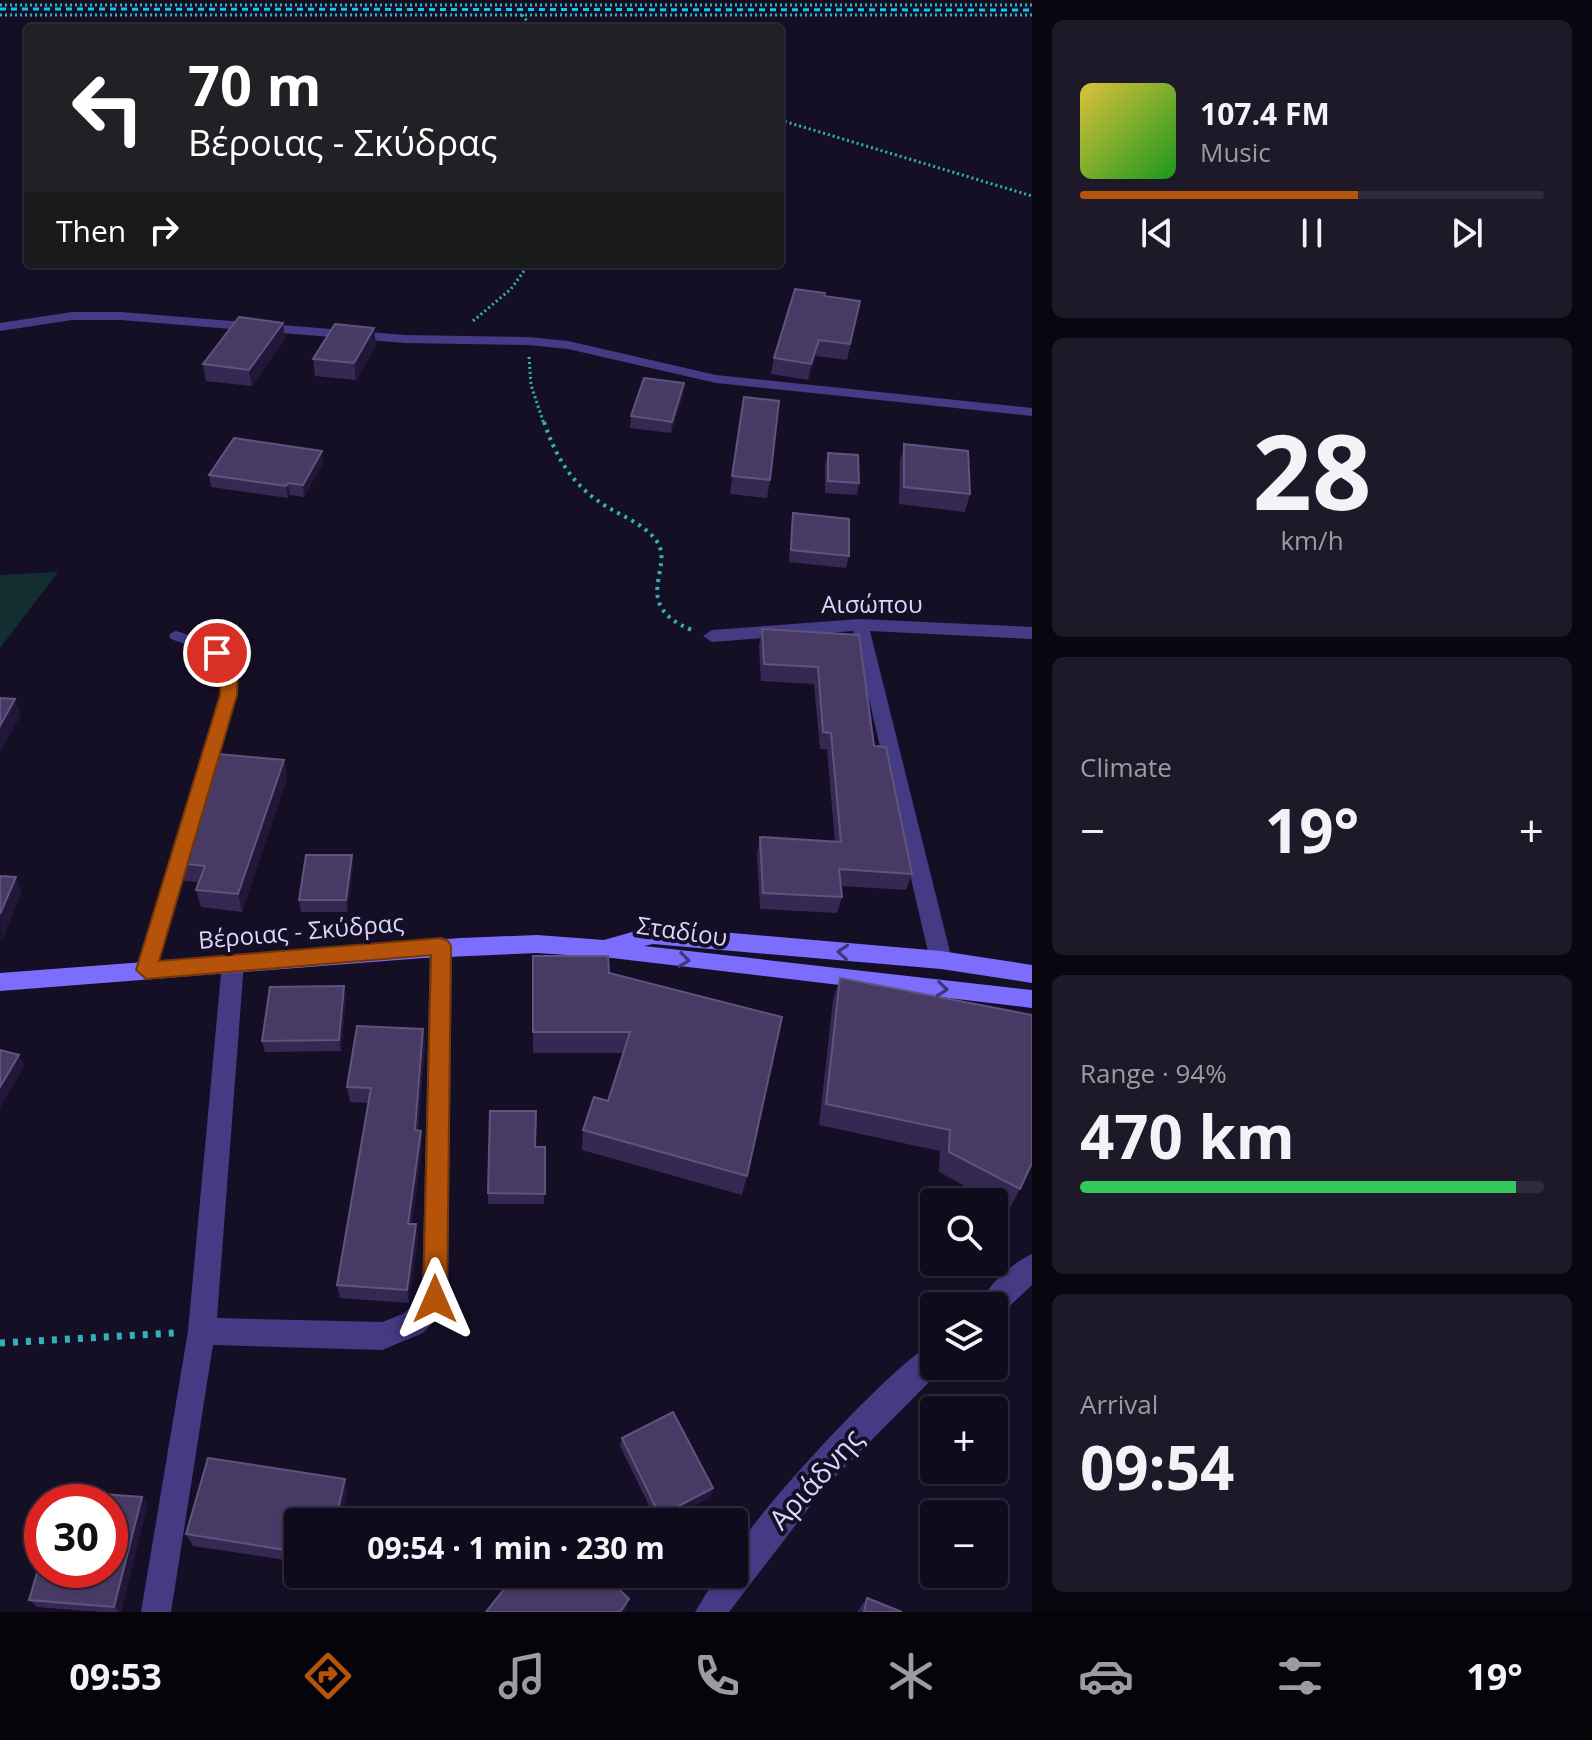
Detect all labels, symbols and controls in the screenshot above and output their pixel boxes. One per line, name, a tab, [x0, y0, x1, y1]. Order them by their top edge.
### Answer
text: 70 m	[188, 46, 322, 122]
icon: left	[56, 56, 160, 160]
text: 107.4 FM	[1200, 93, 1330, 134]
text: Βέροιας - Σκύδρας	[188, 118, 497, 167]
text: Music	[1200, 134, 1271, 170]
icon: right	[142, 208, 186, 252]
text: Then	[56, 210, 126, 251]
icon: previous	[1135, 211, 1179, 255]
icon: pause	[1290, 211, 1334, 255]
icon: next	[1445, 211, 1489, 255]
text: 28	[1253, 399, 1371, 540]
text: km/h	[1280, 522, 1344, 558]
street label: Αισώπου	[821, 587, 923, 620]
pin	[183, 619, 251, 687]
icon: arrive	[195, 631, 239, 675]
text: Climate	[1080, 749, 1172, 785]
text: 19°	[1265, 789, 1359, 871]
text: −	[1080, 800, 1105, 860]
text: +	[1519, 800, 1544, 860]
street label: Βέροιας - Σκύδρας	[197, 905, 405, 956]
street label: Σταδίου	[635, 908, 730, 953]
one-way arrow	[836, 944, 849, 961]
one-way arrow	[677, 951, 691, 968]
one-way arrow	[936, 981, 949, 998]
text: Range · 94%	[1080, 1055, 1227, 1091]
text: 470 km	[1080, 1095, 1295, 1177]
map controls	[920, 1188, 1008, 1588]
button: search	[920, 1188, 1008, 1276]
position arrow	[393, 1257, 477, 1341]
button: layers	[920, 1292, 1008, 1380]
text: Arrival	[1080, 1386, 1158, 1422]
button: +	[920, 1396, 1008, 1484]
street label: Αριάδνης	[760, 1420, 871, 1537]
text: 09:54	[1080, 1426, 1234, 1508]
speed limit sign: 30	[24, 1484, 128, 1588]
button: −	[920, 1500, 1008, 1588]
text: 09:54 · 1 min · 230 m	[367, 1527, 665, 1568]
icon: directions	[300, 1648, 356, 1704]
icon: music	[494, 1648, 550, 1704]
icon: phone	[689, 1648, 745, 1704]
icon: climate	[883, 1648, 939, 1704]
icon: car	[1078, 1648, 1134, 1704]
icon: filters	[1272, 1648, 1328, 1704]
text: 09:53	[69, 1652, 162, 1701]
text: 19°	[1466, 1652, 1523, 1701]

